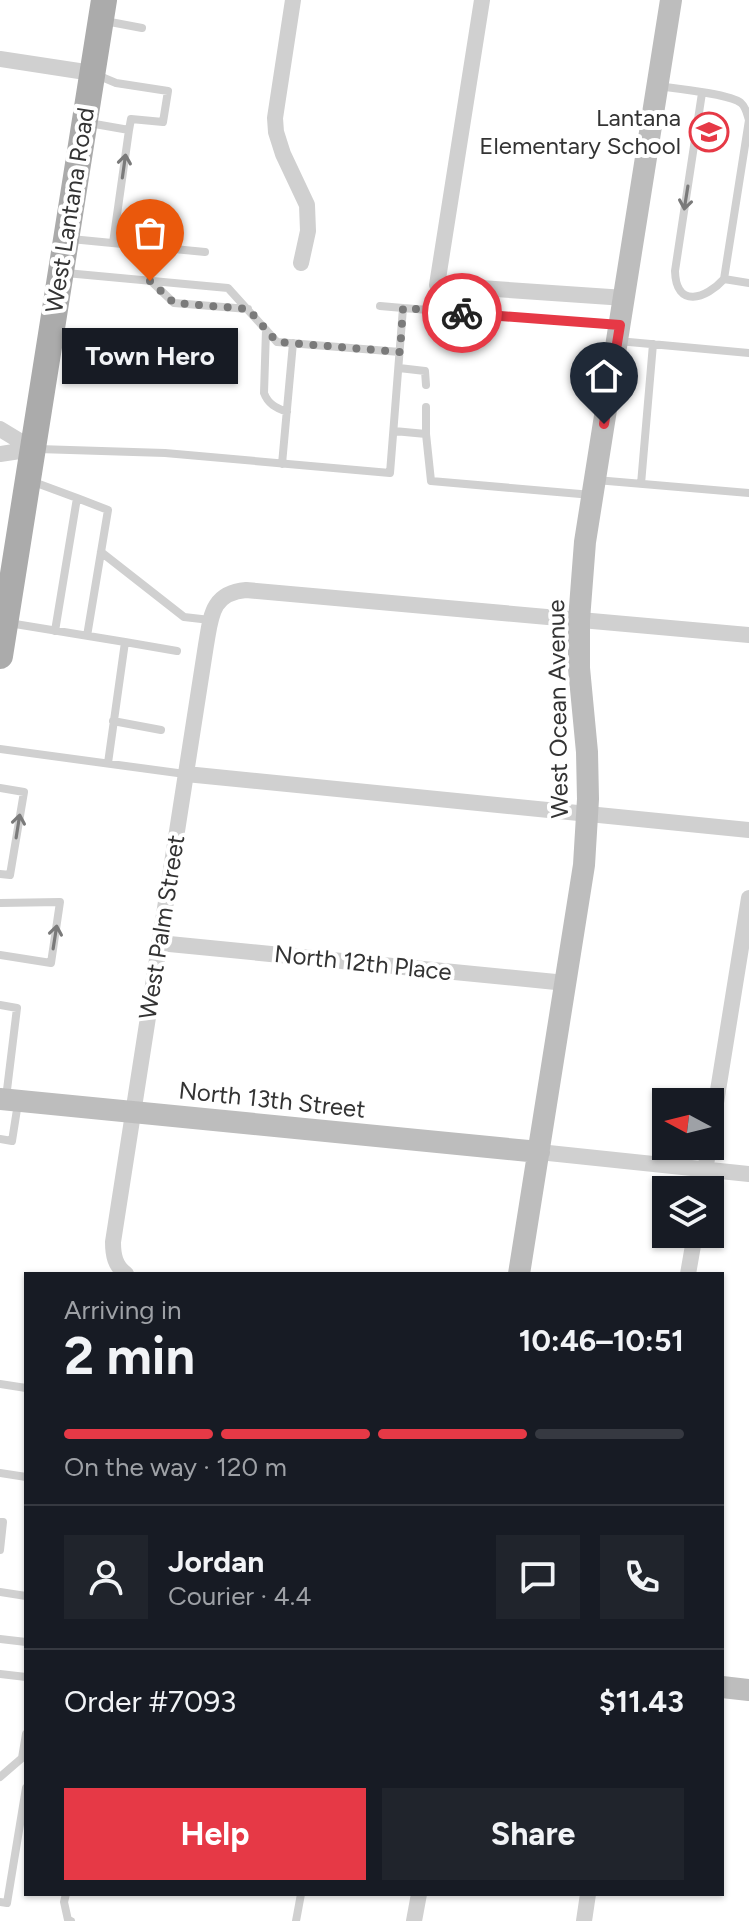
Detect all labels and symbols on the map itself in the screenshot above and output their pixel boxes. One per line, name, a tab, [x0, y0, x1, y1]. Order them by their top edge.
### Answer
place label: Lantana Elementary School	[479, 103, 681, 160]
street label: West Lantana Road	[39, 105, 100, 315]
school or university icon: Lantana Elementary School	[688, 111, 730, 153]
one-way arrow	[117, 154, 132, 179]
one-way arrow	[678, 185, 693, 210]
pin	[116, 199, 184, 281]
courier	[422, 273, 502, 353]
callout: Town Hero	[62, 329, 238, 385]
pin	[570, 342, 638, 424]
street label: West Ocean Avenue	[541, 599, 574, 819]
one-way arrow	[11, 814, 26, 840]
street label: West Palm Street	[133, 833, 190, 1021]
one-way arrow	[48, 925, 63, 950]
street label: North 12th Place	[273, 939, 453, 986]
street label: North 13th Street	[177, 1075, 367, 1124]
north arrow	[652, 1088, 724, 1160]

